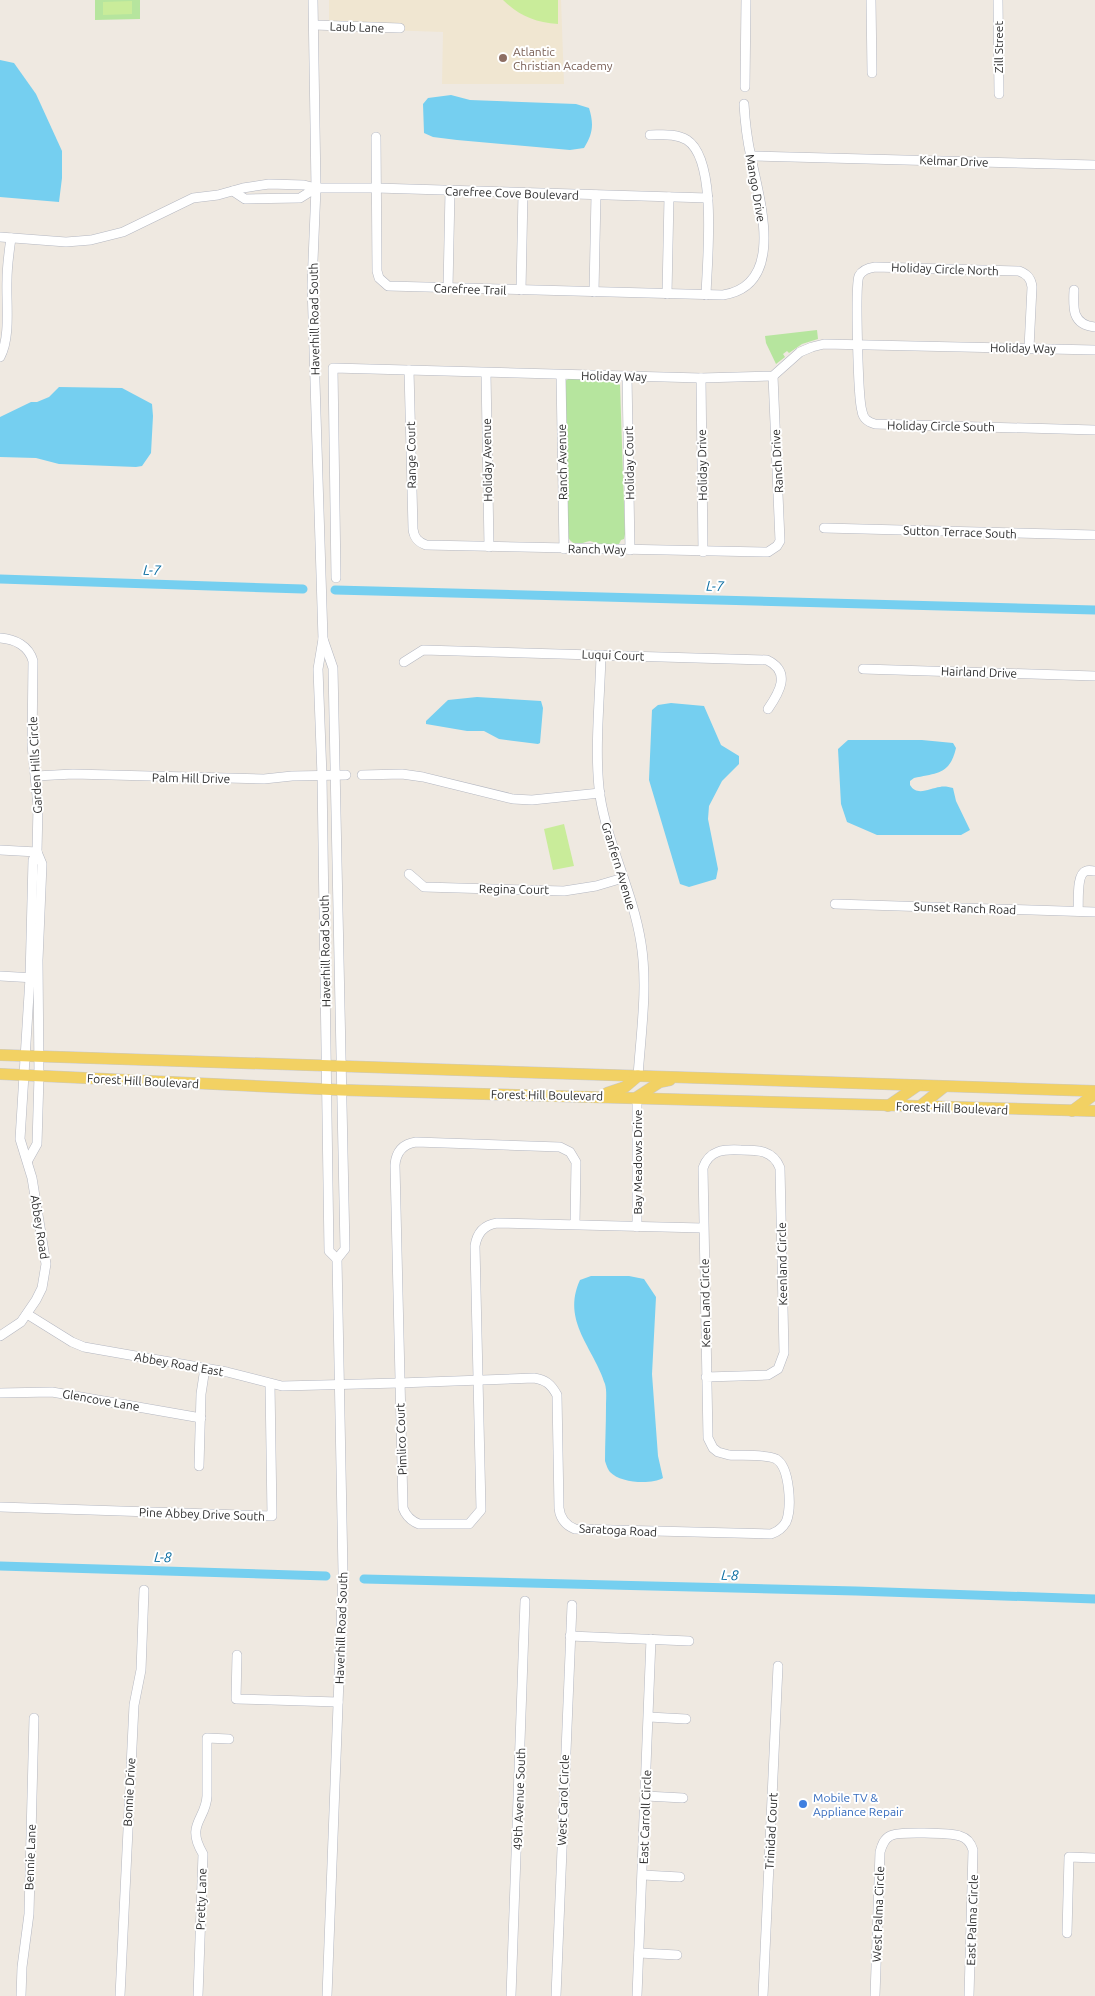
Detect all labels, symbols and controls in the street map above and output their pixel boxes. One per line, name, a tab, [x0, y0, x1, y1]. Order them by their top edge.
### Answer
street label: Laub Lane	[329, 20, 385, 34]
street label: Zill Street	[992, 21, 1005, 73]
place label: Atlantic Christian Academy	[513, 45, 613, 72]
marker: Atlantic Christian Academy	[497, 52, 509, 64]
street label: Mango Drive	[744, 153, 768, 223]
street label: Kelmar Drive	[919, 153, 989, 169]
street label: Carefree Cove Boulevard	[445, 184, 579, 202]
street label: Holiday Circle North	[891, 261, 999, 277]
street label: Haverhill Road South	[307, 263, 321, 375]
street label: Carefree Trail	[433, 281, 507, 297]
street label: Holiday Way	[990, 341, 1056, 355]
street label: Holiday Way	[581, 369, 647, 383]
street label: Holiday Avenue	[480, 418, 494, 502]
street label: Holiday Circle South	[887, 419, 995, 433]
street label: Range Court	[404, 421, 418, 489]
street label: Ranch Avenue	[555, 424, 569, 500]
street label: Holiday Court	[622, 426, 636, 500]
street label: Holiday Drive	[695, 429, 709, 501]
street label: Ranch Drive	[769, 429, 785, 493]
street label: Sutton Terrace South	[903, 524, 1017, 540]
street label: Ranch Way	[568, 542, 627, 556]
water label: L-7	[143, 562, 162, 578]
water label: L-7	[706, 578, 725, 594]
street label: Luqui Court	[581, 647, 645, 663]
street label: Hairland Drive	[941, 664, 1017, 680]
street label: Garden Hills Circle	[26, 716, 44, 814]
street label: Palm Hill Drive	[152, 771, 230, 785]
street label: Granfern Avenue	[599, 820, 639, 912]
street label: Regina Court	[479, 882, 549, 896]
street label: Haverhill Road South	[318, 895, 332, 1007]
street label: Sunset Ranch Road	[913, 900, 1017, 916]
street label: Forest Hill Boulevard	[87, 1072, 199, 1090]
street label: Forest Hill Boulevard	[491, 1088, 603, 1102]
street label: Forest Hill Boulevard	[896, 1100, 1008, 1116]
street label: Bay Meadows Drive	[631, 1109, 644, 1215]
street label: Abbey Road	[29, 1194, 51, 1260]
street label: Keenland Circle	[775, 1222, 789, 1306]
street label: Keen Land Circle	[698, 1258, 712, 1348]
street label: Abbey Road East	[133, 1350, 225, 1378]
street label: Glencove Lane	[61, 1387, 141, 1413]
street label: Pimlico Court	[393, 1402, 409, 1475]
street label: Pine Abbey Drive South	[139, 1505, 265, 1523]
street label: Saratoga Road	[579, 1521, 657, 1539]
water label: L-8	[154, 1549, 172, 1565]
water label: L-8	[721, 1567, 739, 1583]
street label: Haverhill Road South	[333, 1572, 349, 1684]
street label: 49th Avenue South	[511, 1747, 527, 1851]
street label: West Carol Circle	[555, 1754, 571, 1846]
street label: Bonnie Drive	[121, 1757, 137, 1827]
street label: East Carroll Circle	[637, 1770, 653, 1864]
place label: Mobile TV & Appliance Repair	[813, 1791, 904, 1818]
street label: Trinidad Court	[762, 1792, 780, 1870]
marker: Mobile TV & Appliance Repair	[797, 1798, 809, 1810]
street label: Bennie Lane	[22, 1824, 38, 1890]
street label: West Palma Circle	[870, 1866, 886, 1962]
street label: Pretty Lane	[193, 1868, 209, 1930]
street label: East Palma Circle	[964, 1874, 980, 1966]

